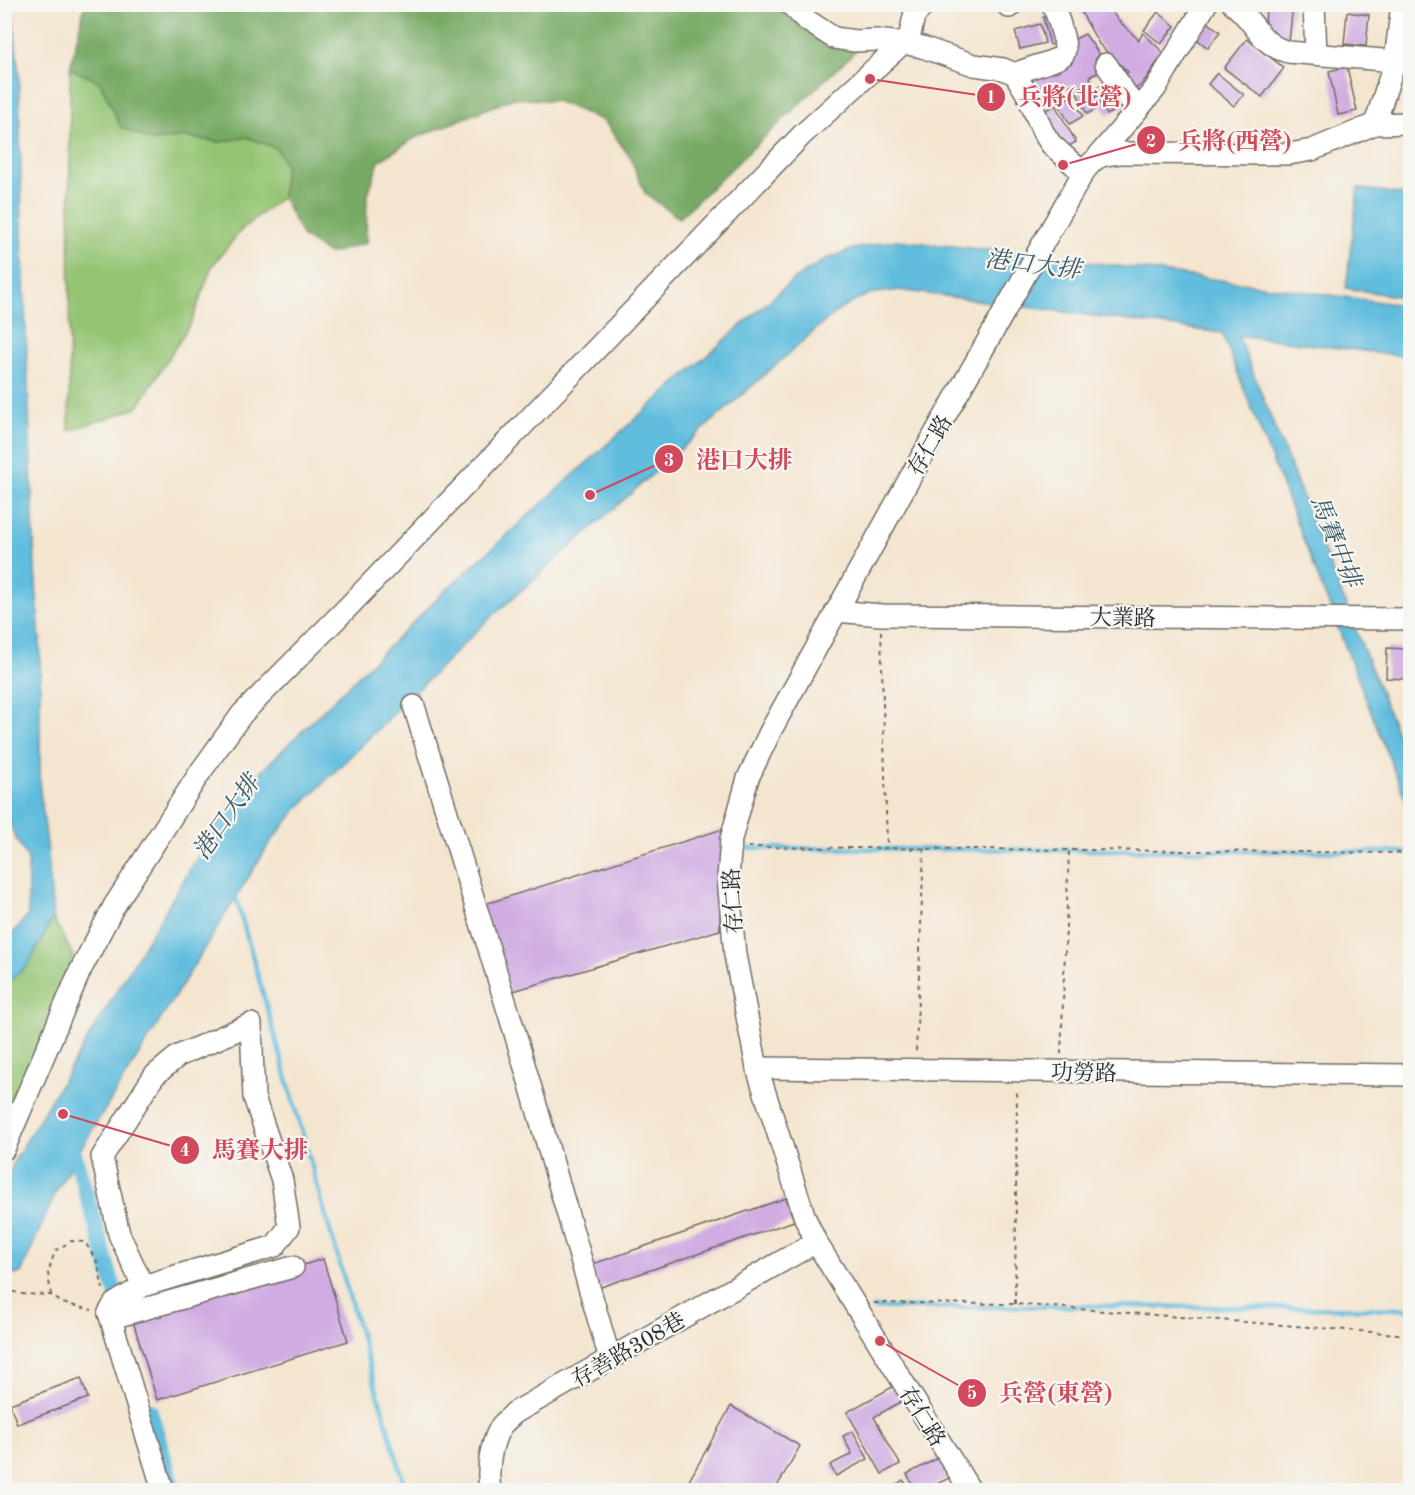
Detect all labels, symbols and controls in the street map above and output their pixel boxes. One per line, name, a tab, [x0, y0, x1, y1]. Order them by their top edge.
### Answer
callout: 兵將(北營)	[976, 76, 1144, 118]
text: 兵將(北營)	[1018, 84, 1132, 111]
text: 1	[986, 89, 996, 107]
callout: 兵將(西營)	[1136, 119, 1304, 161]
text: 兵將(西營)	[1178, 128, 1292, 155]
text: 2	[1146, 133, 1156, 151]
water label: 港口大排	[984, 245, 1085, 284]
street label: 存仁路	[903, 411, 957, 480]
callout: 港口大排	[654, 438, 804, 480]
text: 港口大排	[696, 447, 792, 474]
text: 3	[664, 452, 674, 470]
water label: 馬賽中排	[1305, 492, 1367, 594]
street label: 大業路	[1090, 605, 1156, 631]
water label: 港口大排	[188, 768, 267, 864]
street label: 存仁路	[719, 867, 747, 935]
street label: 功勞路	[1051, 1060, 1117, 1086]
callout: 馬賽大排	[170, 1129, 320, 1171]
text: 馬賽大排	[212, 1137, 308, 1164]
text: 4	[180, 1142, 190, 1160]
street label: 存善路308巷	[568, 1308, 689, 1392]
callout: 兵營(東營)	[957, 1372, 1125, 1414]
text: 兵營(東營)	[999, 1380, 1113, 1407]
street label: 存仁路	[894, 1382, 950, 1451]
text: 5	[967, 1385, 977, 1403]

